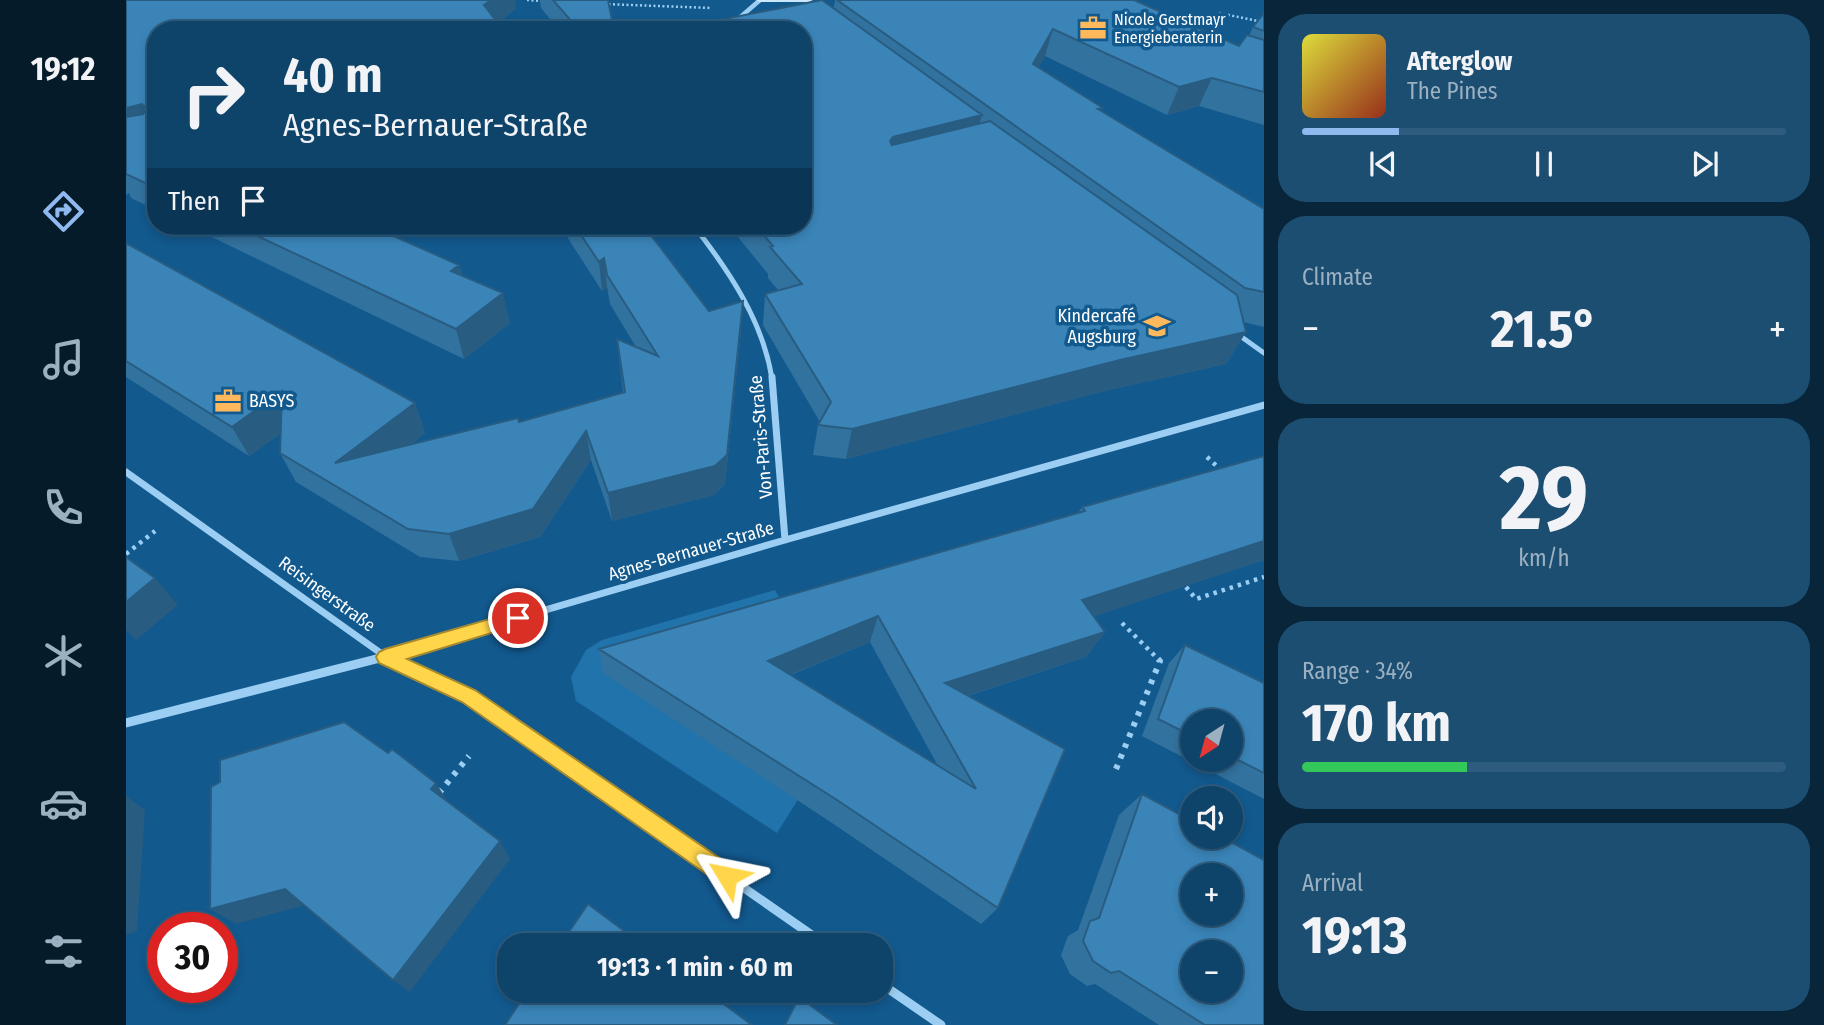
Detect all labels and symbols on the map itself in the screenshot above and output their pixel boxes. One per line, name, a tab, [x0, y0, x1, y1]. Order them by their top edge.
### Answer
place label: Nicole Gerstmayr Energieberaterin	[1114, 10, 1226, 47]
office icon: Nicole Gerstmayr Energieberaterin	[1078, 13, 1108, 43]
place label: Kindercafé Augsburg	[1058, 305, 1137, 348]
school or university icon: Kindercafé Augsburg	[1142, 311, 1172, 341]
street label: Von-Paris-Straße	[745, 374, 777, 500]
office icon: BASYS	[213, 386, 243, 416]
place label: BASYS	[249, 390, 294, 412]
street label: Agnes-Bernauer-Straße	[606, 517, 777, 585]
street label: Reisingerstraße	[274, 551, 380, 637]
pin	[488, 588, 548, 648]
north arrow	[1180, 709, 1242, 772]
position arrow	[690, 839, 764, 913]
speed limit sign: 30	[147, 912, 238, 1003]

